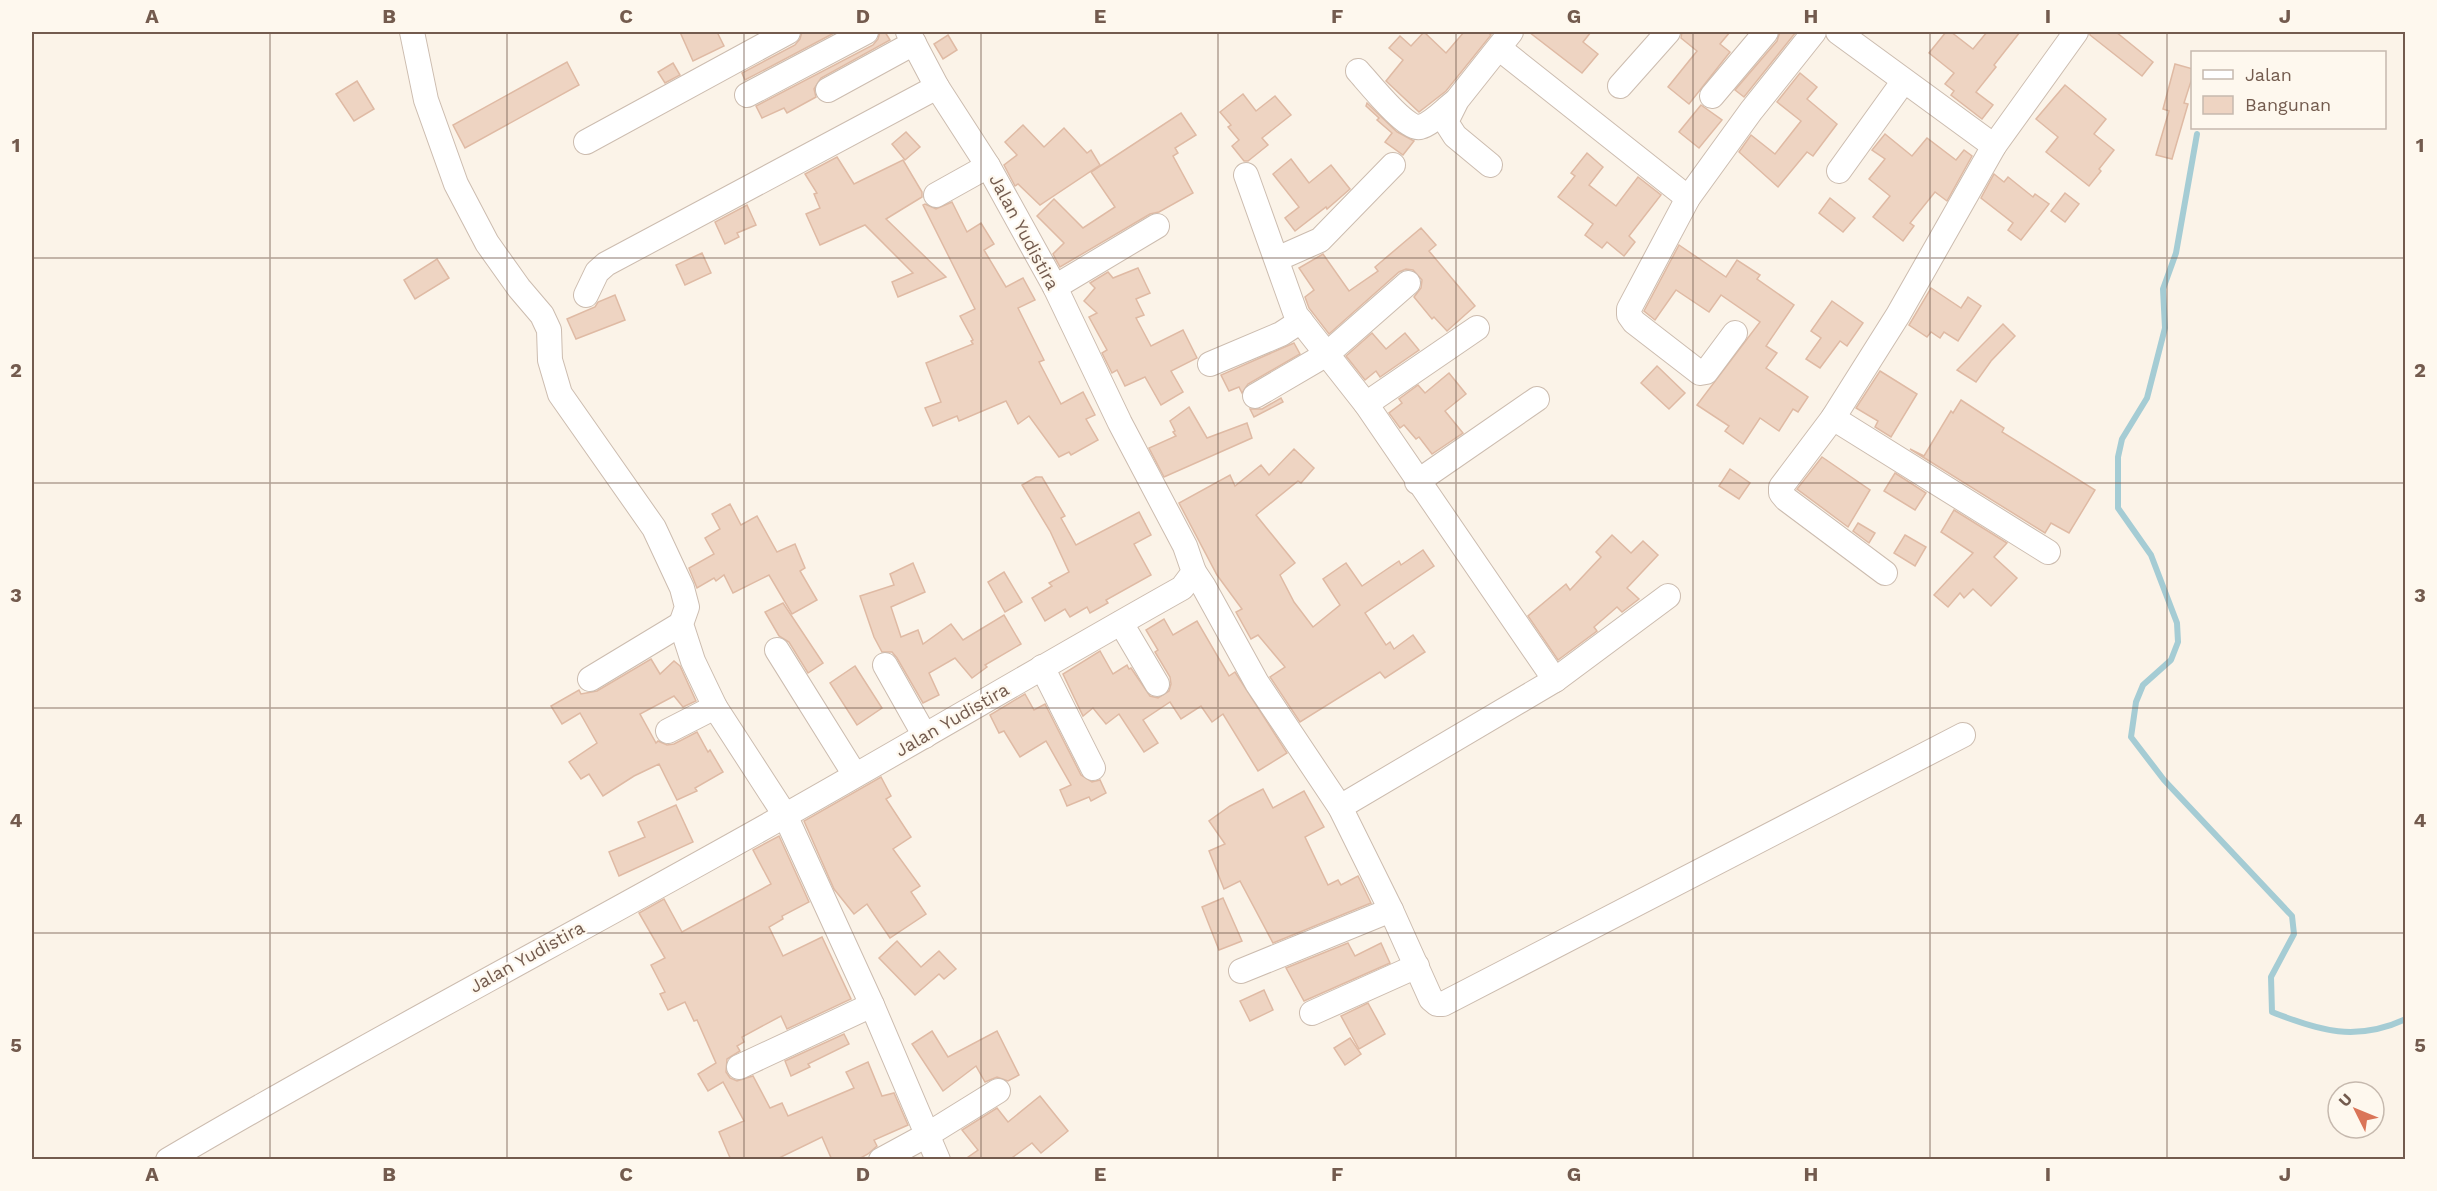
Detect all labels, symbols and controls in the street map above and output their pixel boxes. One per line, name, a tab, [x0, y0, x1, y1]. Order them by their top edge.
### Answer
text: A	[145, 4, 159, 28]
text: B	[382, 4, 396, 28]
text: C	[619, 4, 633, 28]
text: D	[856, 4, 870, 28]
text: E	[1094, 4, 1106, 28]
text: F	[1331, 4, 1343, 28]
text: G	[1567, 4, 1581, 28]
text: H	[1804, 4, 1818, 28]
text: I	[2045, 4, 2051, 28]
text: J	[2279, 4, 2291, 28]
legend	[2191, 51, 2386, 129]
text: Jalan	[2245, 64, 2292, 85]
text: Bangunan	[2245, 94, 2331, 115]
text: 1	[12, 133, 20, 157]
text: 1	[2416, 133, 2424, 157]
street label: Jalan Yudistira	[985, 170, 1064, 293]
text: 2	[10, 358, 22, 382]
text: 2	[2414, 358, 2426, 382]
text: 3	[10, 583, 22, 607]
text: 3	[2414, 583, 2426, 607]
street label: Jalan Yudistira	[891, 679, 1012, 761]
text: 4	[10, 808, 23, 832]
text: 4	[2414, 808, 2427, 832]
street label: Jalan Yudistira	[466, 916, 588, 997]
text: 5	[10, 1033, 22, 1057]
text: 5	[2414, 1033, 2426, 1057]
north arrow	[2326, 1080, 2386, 1140]
text: U	[2335, 1089, 2356, 1111]
text: A	[145, 1162, 159, 1186]
text: B	[382, 1162, 396, 1186]
text: C	[619, 1162, 633, 1186]
text: D	[856, 1162, 870, 1186]
text: E	[1094, 1162, 1106, 1186]
text: F	[1331, 1162, 1343, 1186]
text: G	[1567, 1162, 1581, 1186]
text: H	[1804, 1162, 1818, 1186]
text: I	[2045, 1162, 2051, 1186]
text: J	[2279, 1162, 2291, 1186]

